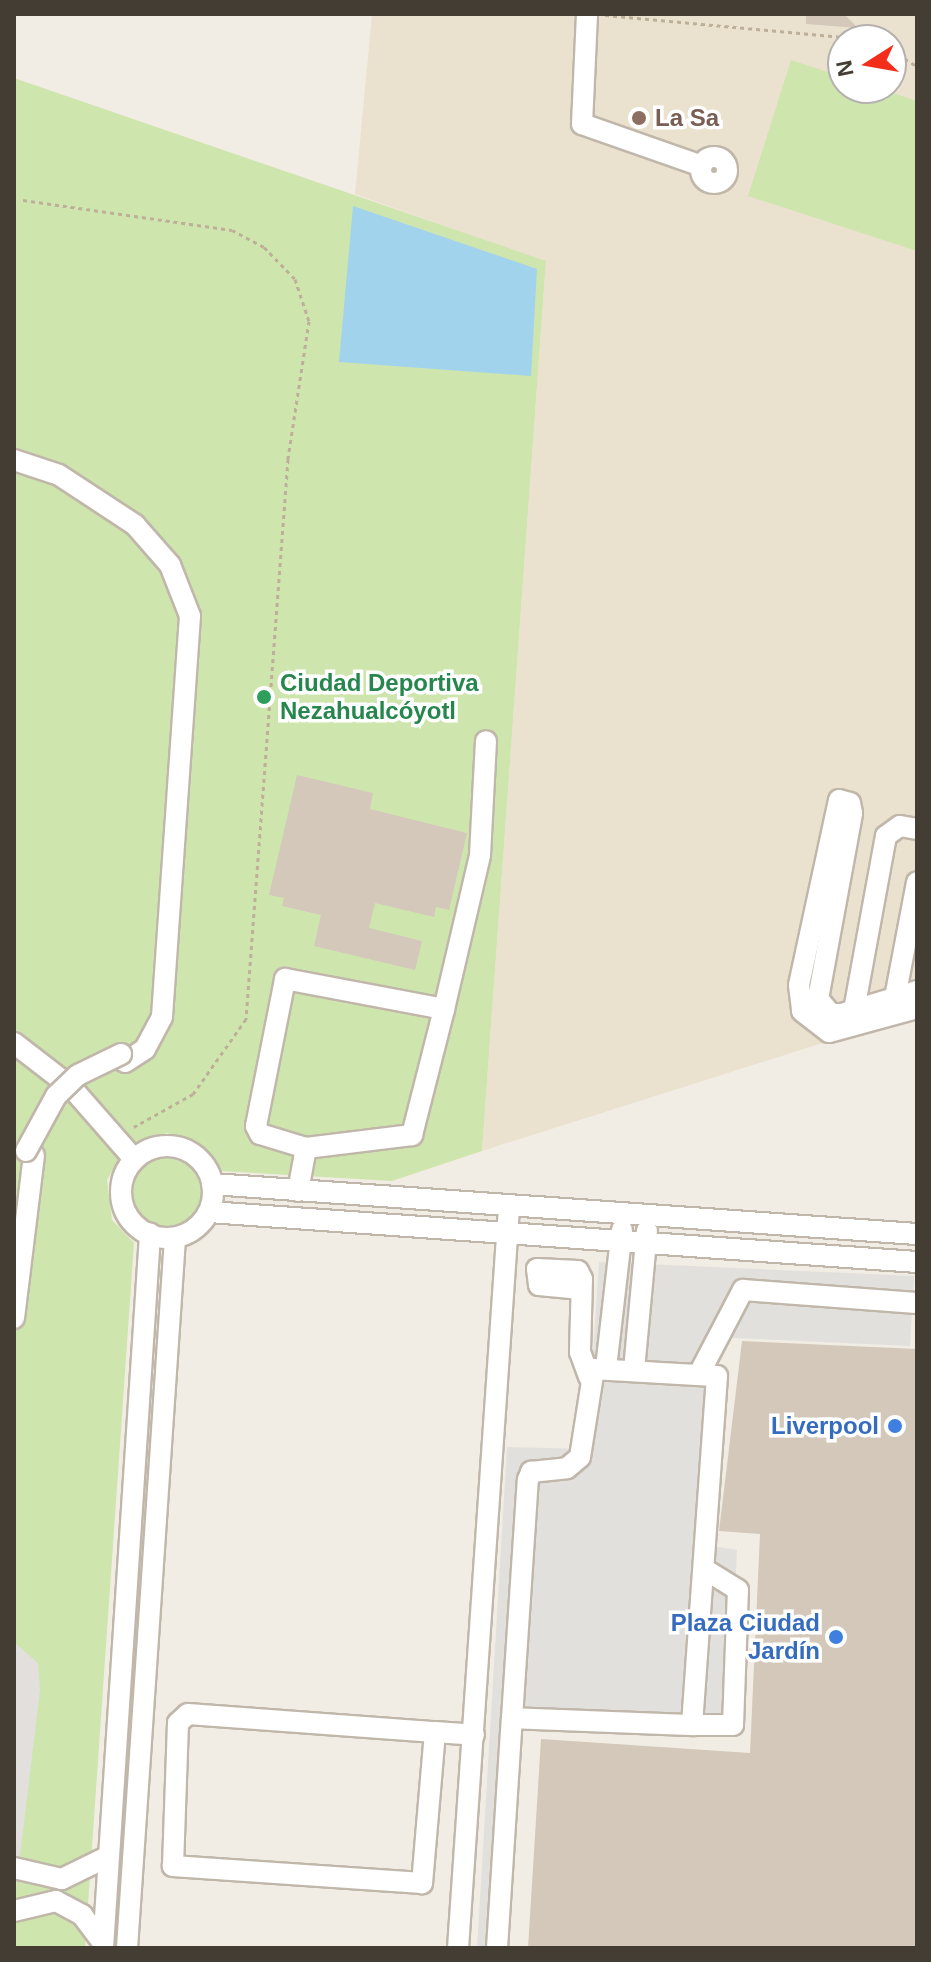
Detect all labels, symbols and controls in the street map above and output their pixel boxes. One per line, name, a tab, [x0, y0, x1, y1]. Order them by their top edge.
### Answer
north arrow	[827, 24, 907, 104]
text: N	[831, 58, 859, 78]
place label: La Sa	[655, 104, 719, 132]
marker: La Sa	[630, 109, 648, 127]
place label: Ciudad Deportiva Nezahualcóyotl	[280, 669, 479, 725]
marker: Ciudad Deportiva Nezahualcóyotl	[255, 688, 273, 706]
place label: Liverpool	[771, 1412, 879, 1440]
marker: Liverpool	[886, 1417, 904, 1435]
place label: Plaza Ciudad Jardín	[671, 1609, 820, 1665]
marker: Plaza Ciudad Jardín	[827, 1628, 845, 1646]

